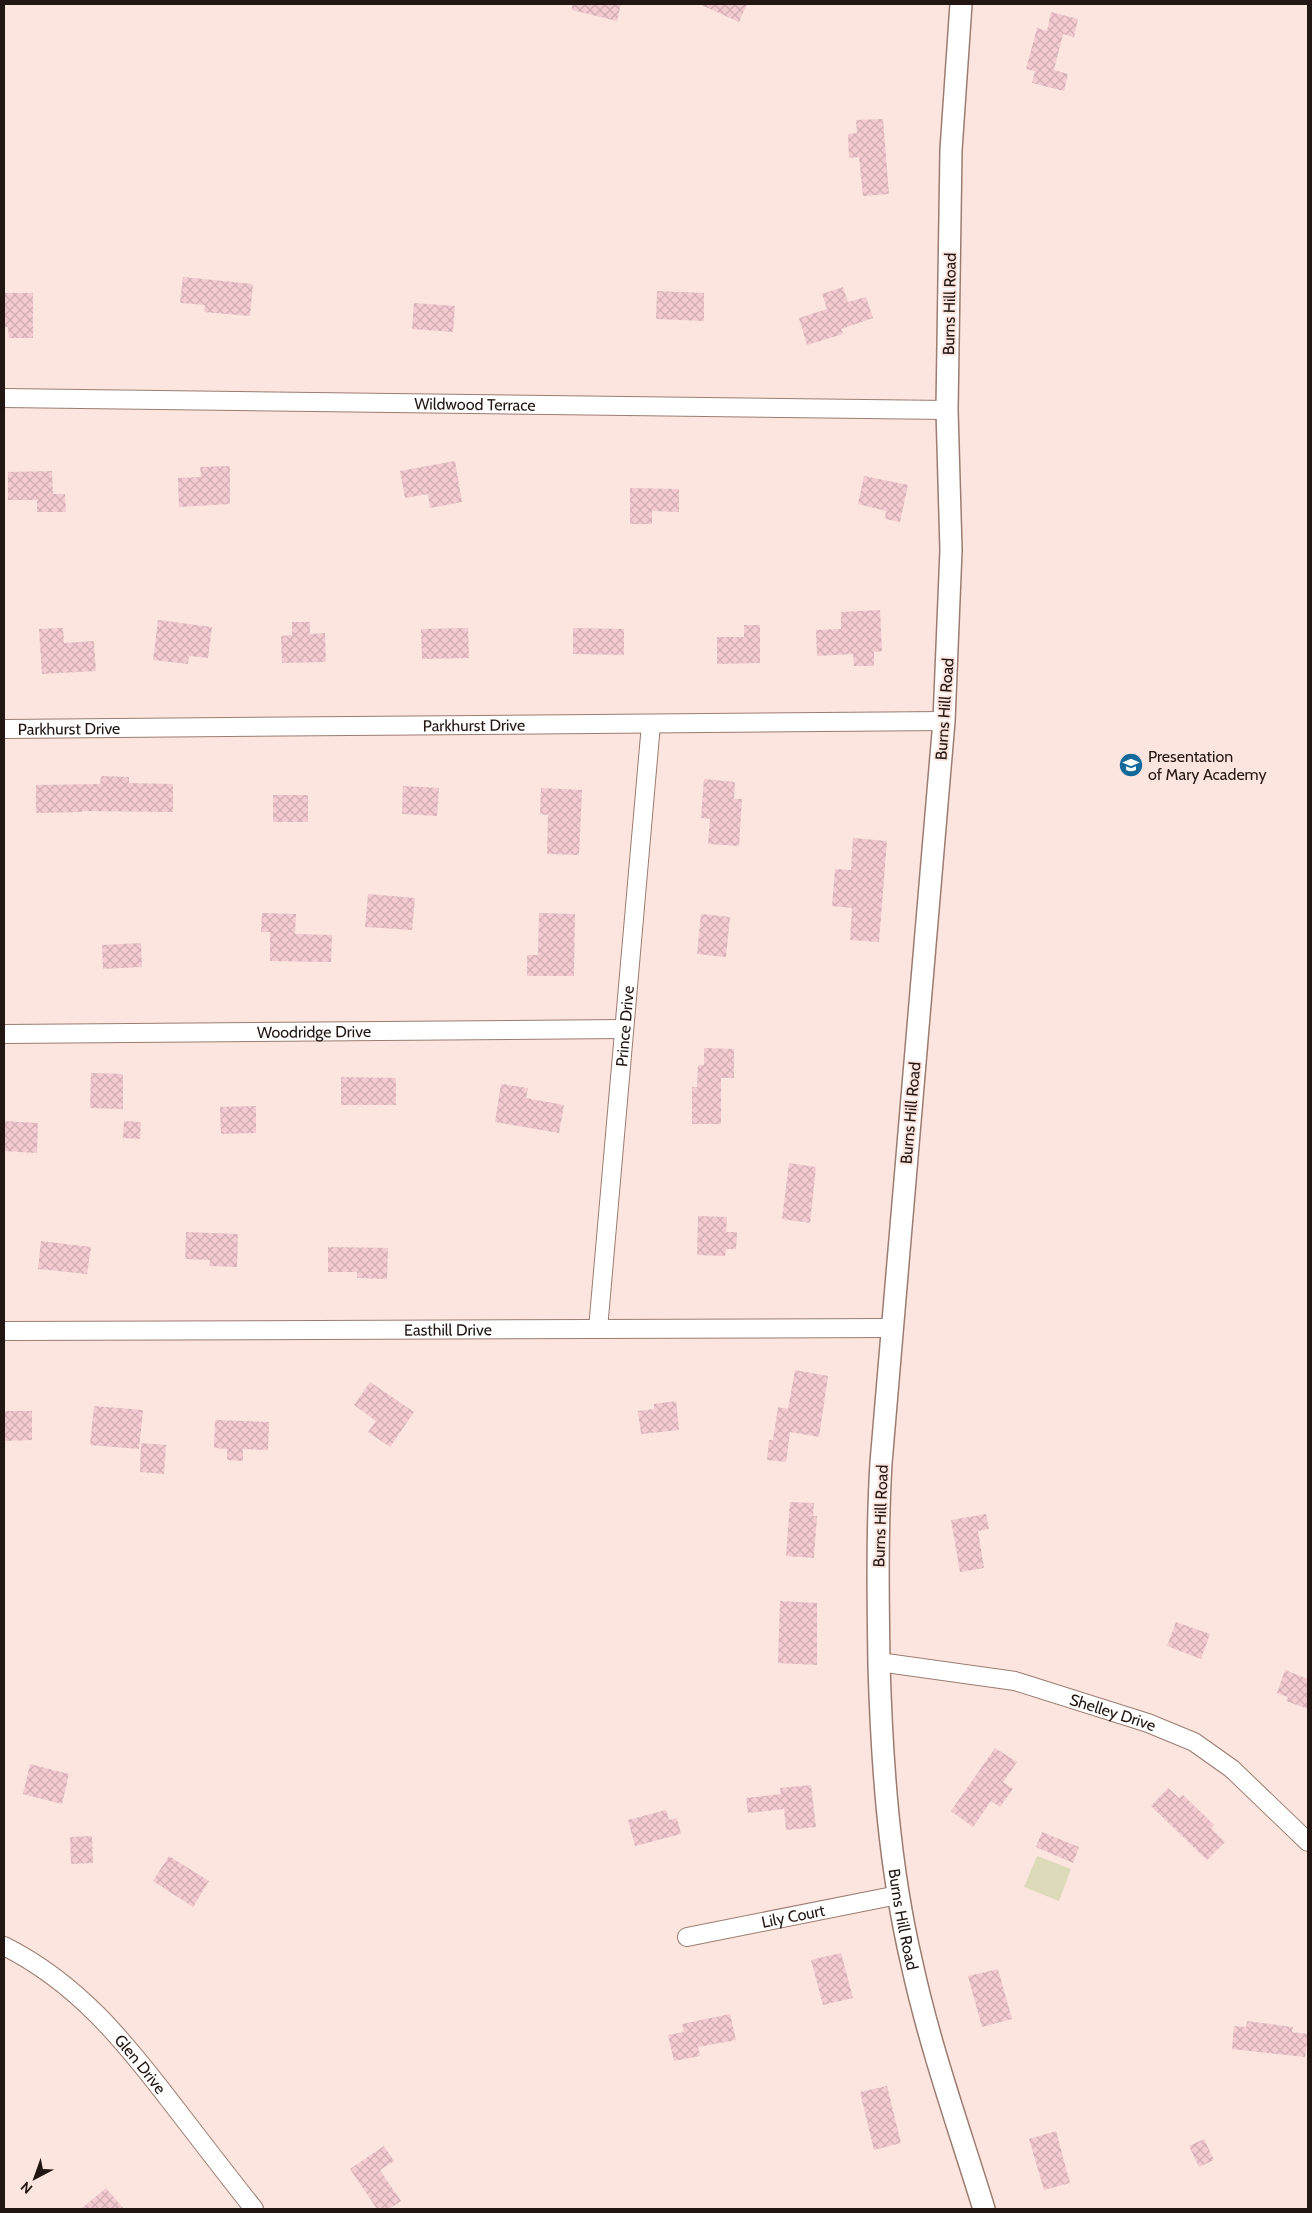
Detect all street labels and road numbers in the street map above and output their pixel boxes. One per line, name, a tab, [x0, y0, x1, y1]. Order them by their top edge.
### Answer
street label: Burns Hill Road	[939, 253, 960, 355]
street label: Wildwood Terrace	[414, 394, 536, 415]
street label: Burns Hill Road	[931, 657, 958, 761]
street label: Parkhurst Drive	[423, 716, 525, 735]
street label: Parkhurst Drive	[18, 719, 120, 739]
street label: Prince Drive	[612, 985, 638, 1068]
street label: Woodridge Drive	[257, 1022, 371, 1042]
street label: Burns Hill Road	[897, 1061, 924, 1165]
street label: Easthill Drive	[404, 1320, 492, 1340]
street label: Burns Hill Road	[869, 1464, 892, 1568]
street label: Shelley Drive	[1067, 1690, 1159, 1735]
street label: Burns Hill Road	[884, 1867, 922, 1972]
street label: Lily Court	[760, 1901, 827, 1932]
street label: Glen Drive	[110, 2031, 170, 2098]

